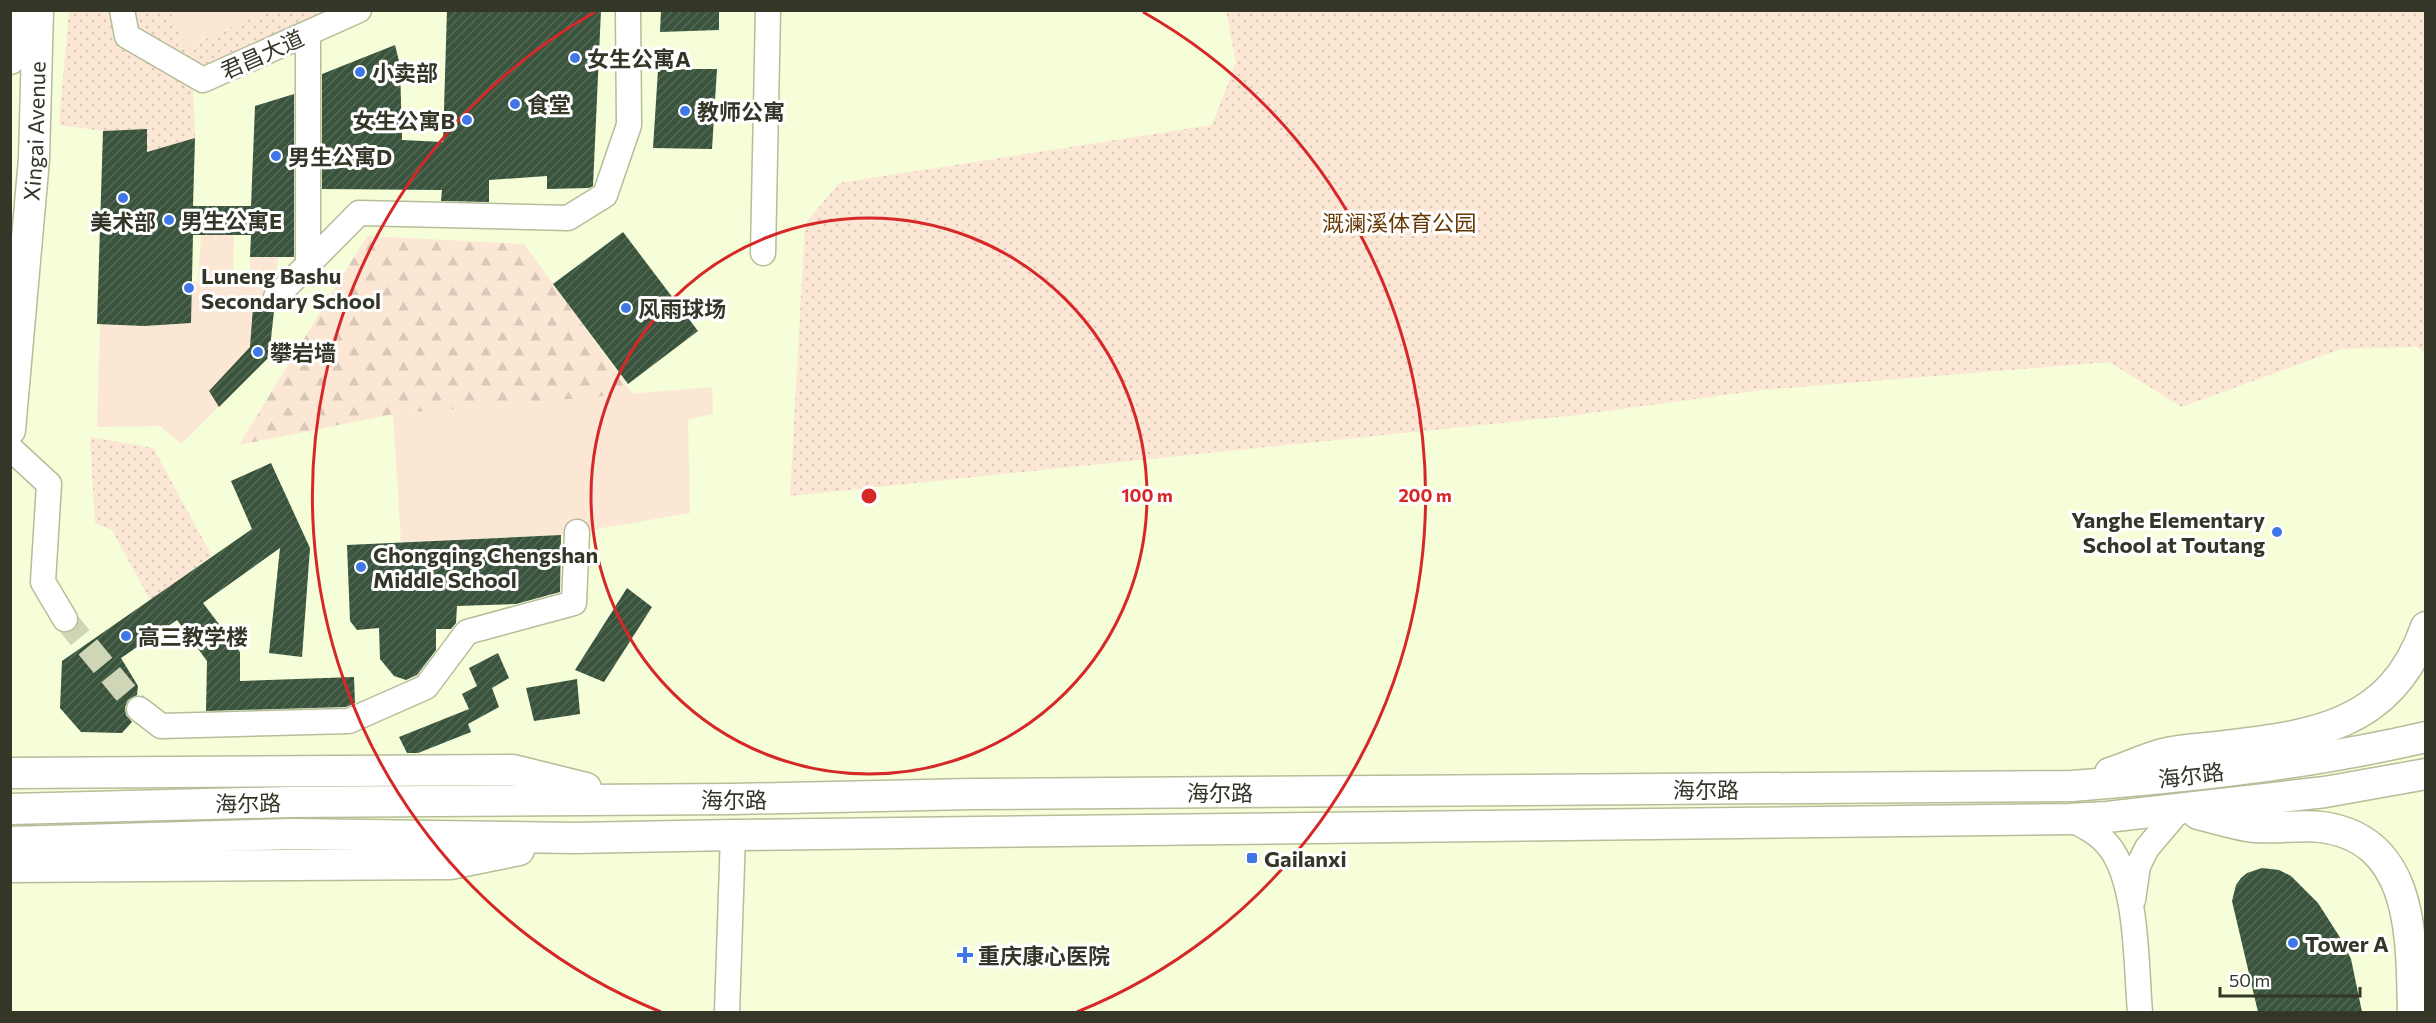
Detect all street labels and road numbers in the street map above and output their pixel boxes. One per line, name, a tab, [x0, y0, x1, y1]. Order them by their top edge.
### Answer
street label: 君昌大道	[216, 24, 308, 84]
street label: Xingai Avenue	[17, 61, 50, 202]
street label: 海尔路	[2157, 758, 2225, 792]
street label: 海尔路	[1673, 776, 1739, 803]
street label: 海尔路	[1187, 779, 1253, 806]
street label: 海尔路	[701, 786, 767, 813]
street label: 海尔路	[215, 789, 281, 817]

